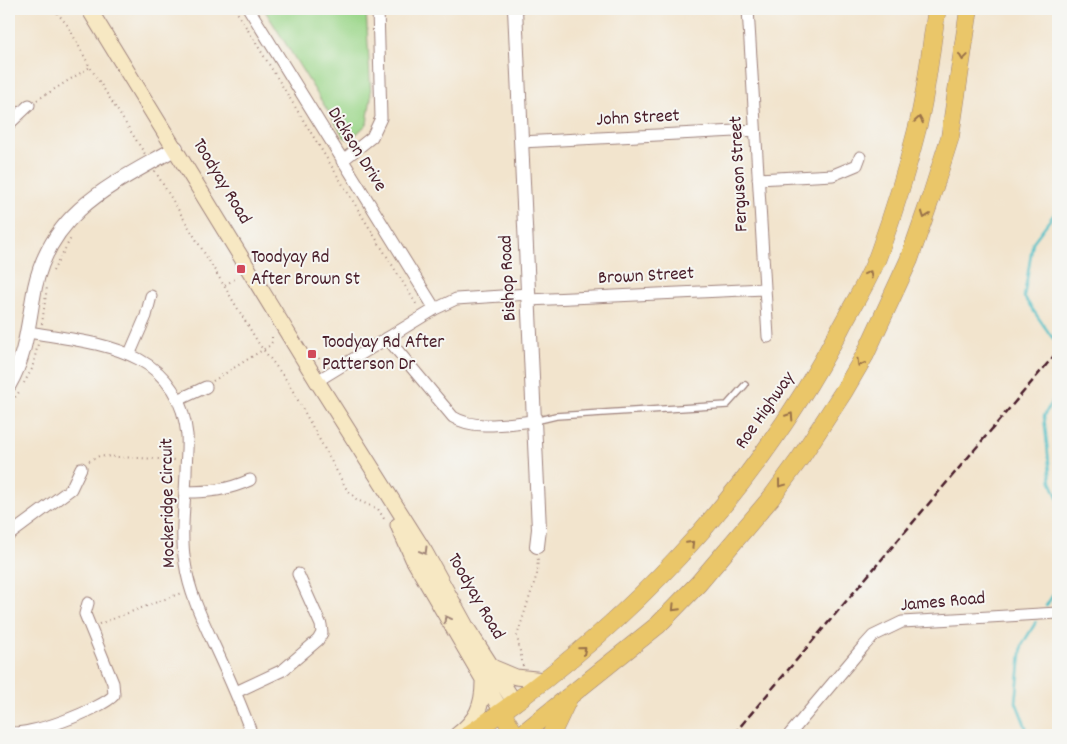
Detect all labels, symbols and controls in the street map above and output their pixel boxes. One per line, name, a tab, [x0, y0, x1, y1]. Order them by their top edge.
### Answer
one-way arrow	[958, 53, 969, 61]
street label: Dickson Drive	[319, 103, 393, 197]
street label: John Street	[596, 103, 680, 135]
street label: Ferguson Street	[723, 115, 757, 233]
one-way arrow	[913, 115, 923, 124]
street label: Toodyay Road	[185, 134, 257, 230]
one-way arrow	[921, 210, 931, 218]
street label: Bishop Road	[493, 234, 525, 322]
place label: Toodyay Rd After Brown St	[251, 245, 360, 294]
street label: Brown Street	[597, 261, 695, 293]
marker: Toodyay Rd After Brown St	[235, 263, 247, 275]
one-way arrow	[863, 270, 873, 279]
place label: Toodyay Rd After Patterson Dr	[322, 330, 444, 379]
marker: Toodyay Rd After Patterson Dr	[306, 348, 318, 360]
one-way arrow	[856, 358, 866, 367]
street label: Roe Highway	[729, 366, 803, 455]
one-way arrow	[784, 412, 793, 421]
street label: Mockeridge Circuit	[154, 438, 184, 568]
one-way arrow	[778, 478, 786, 487]
one-way arrow	[685, 541, 694, 550]
one-way arrow	[417, 546, 427, 555]
street label: Toodyay Road	[439, 549, 511, 645]
street label: James Road	[899, 586, 987, 620]
one-way arrow	[672, 602, 681, 611]
one-way arrow	[443, 615, 453, 624]
one-way arrow	[578, 646, 587, 655]

